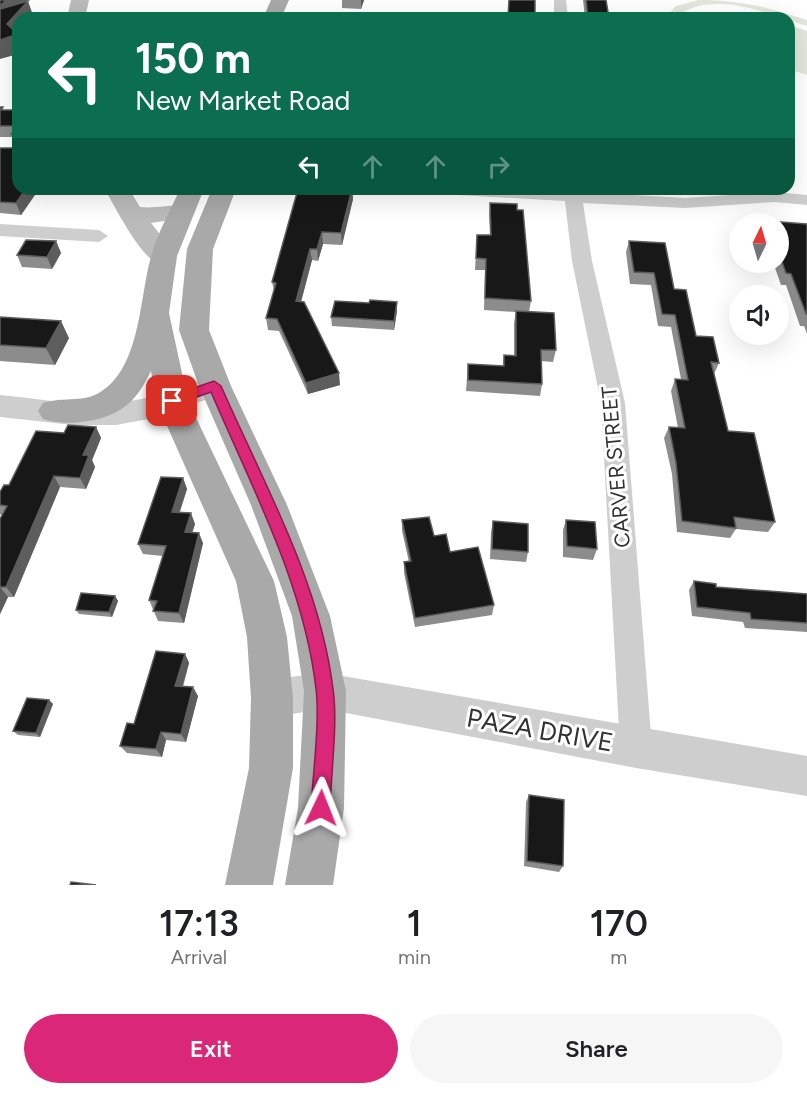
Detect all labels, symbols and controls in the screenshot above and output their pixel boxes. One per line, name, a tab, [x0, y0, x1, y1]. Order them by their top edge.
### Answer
text: 150 m	[135, 33, 251, 84]
icon: left	[36, 36, 114, 114]
text: New Market Road	[135, 84, 350, 117]
icon: left	[293, 150, 326, 183]
icon: ahead	[356, 150, 389, 183]
icon: ahead	[419, 150, 452, 183]
icon: right	[482, 150, 515, 183]
north arrow	[729, 213, 789, 273]
map controls	[729, 213, 789, 345]
button: sound	[729, 285, 789, 345]
pin	[146, 375, 197, 426]
icon: arrive	[155, 384, 188, 417]
street label: CARVER STREET	[596, 385, 635, 549]
street label: PAZA DRIVE	[464, 701, 616, 759]
position arrow	[289, 776, 353, 840]
text: 17:13	[159, 902, 239, 945]
text: 1	[407, 902, 422, 945]
text: 170	[590, 902, 648, 945]
text: Arrival	[171, 945, 227, 969]
text: min	[398, 945, 431, 969]
text: m	[610, 945, 627, 969]
button: Exit	[24, 1014, 398, 1083]
button: Share	[410, 1014, 783, 1083]

